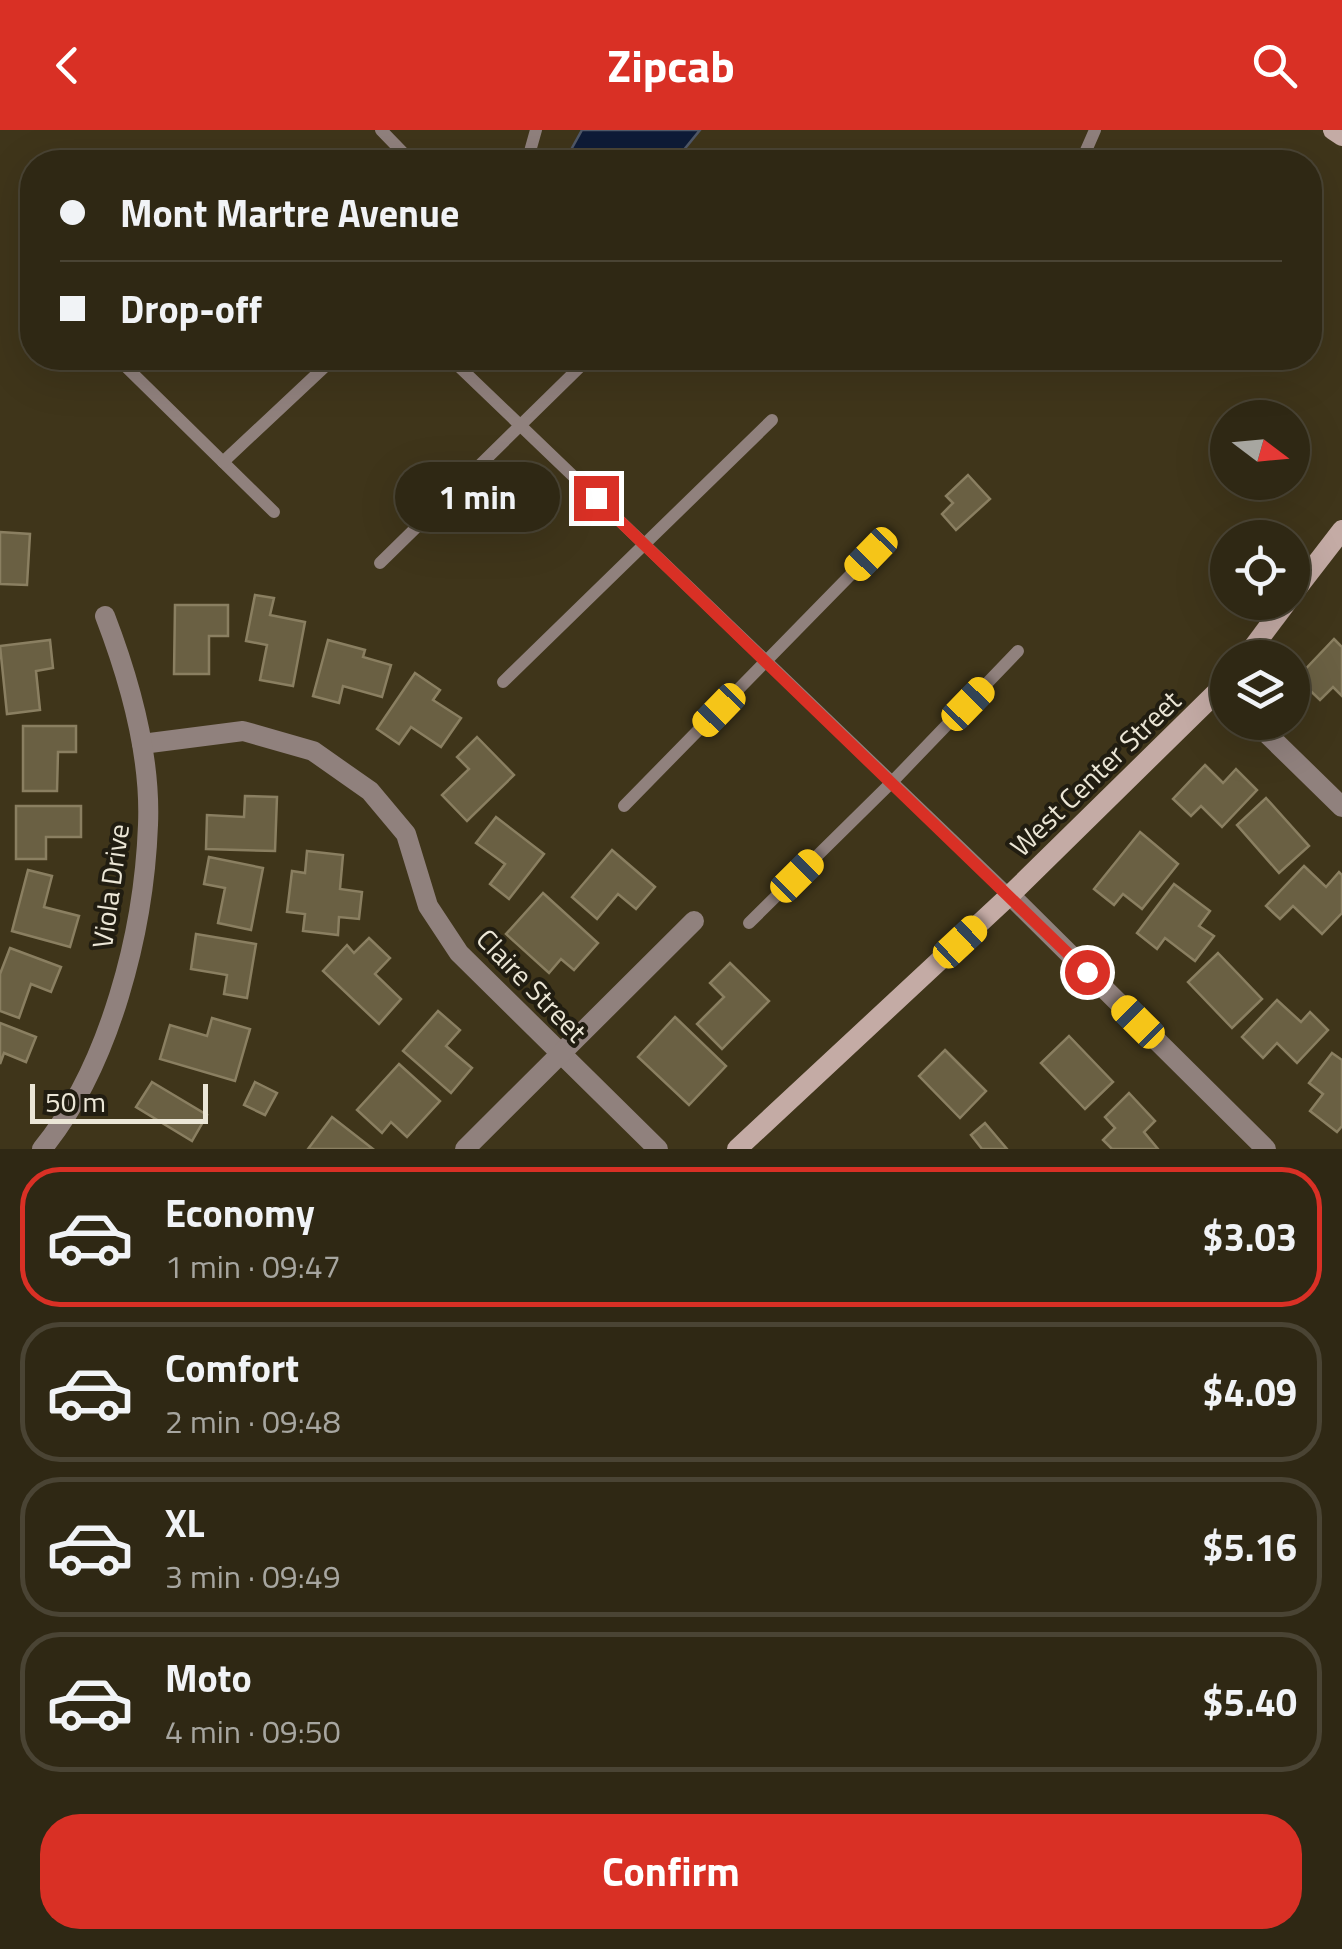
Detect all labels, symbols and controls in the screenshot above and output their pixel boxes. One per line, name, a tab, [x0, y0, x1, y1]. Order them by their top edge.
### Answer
text: Zipcab	[607, 31, 735, 99]
icon: back	[40, 38, 95, 93]
icon: search	[1247, 38, 1302, 93]
text: Mont Martre Avenue	[120, 184, 459, 242]
text: Drop-off	[120, 280, 262, 338]
north arrow	[1210, 400, 1310, 500]
map controls	[1210, 400, 1310, 740]
callout: 1 min	[396, 463, 561, 533]
text: 1 min	[439, 473, 516, 521]
route end	[574, 476, 619, 521]
button: locate	[1210, 520, 1310, 620]
car	[839, 522, 903, 586]
button: layers	[1210, 640, 1310, 740]
car	[936, 672, 1000, 736]
car	[687, 678, 751, 742]
street label: West Center Street	[1000, 680, 1190, 866]
street label: Viola Drive	[80, 821, 140, 951]
car	[765, 844, 829, 908]
car	[928, 911, 992, 973]
street label: Claire Street	[467, 918, 598, 1052]
route start	[1065, 950, 1110, 995]
car	[1106, 990, 1170, 1054]
scale bar	[30, 1079, 208, 1124]
text: 50 m	[45, 1080, 106, 1123]
text: Economy	[165, 1184, 315, 1242]
icon: car	[45, 1192, 135, 1282]
text: $3.03	[1202, 1208, 1297, 1266]
text: 1 min · 09:47	[165, 1242, 341, 1290]
text: Comfort	[165, 1339, 299, 1397]
icon: car	[45, 1347, 135, 1437]
text: $4.09	[1202, 1363, 1297, 1421]
text: 2 min · 09:48	[165, 1397, 341, 1445]
text: XL	[165, 1494, 205, 1552]
icon: car	[45, 1502, 135, 1592]
text: $5.16	[1202, 1518, 1297, 1576]
text: 3 min · 09:49	[165, 1552, 341, 1600]
text: Moto	[165, 1649, 252, 1707]
icon: car	[45, 1657, 135, 1747]
text: $5.40	[1202, 1673, 1297, 1731]
text: 4 min · 09:50	[165, 1707, 341, 1755]
button: Confirm	[40, 1814, 1302, 1929]

